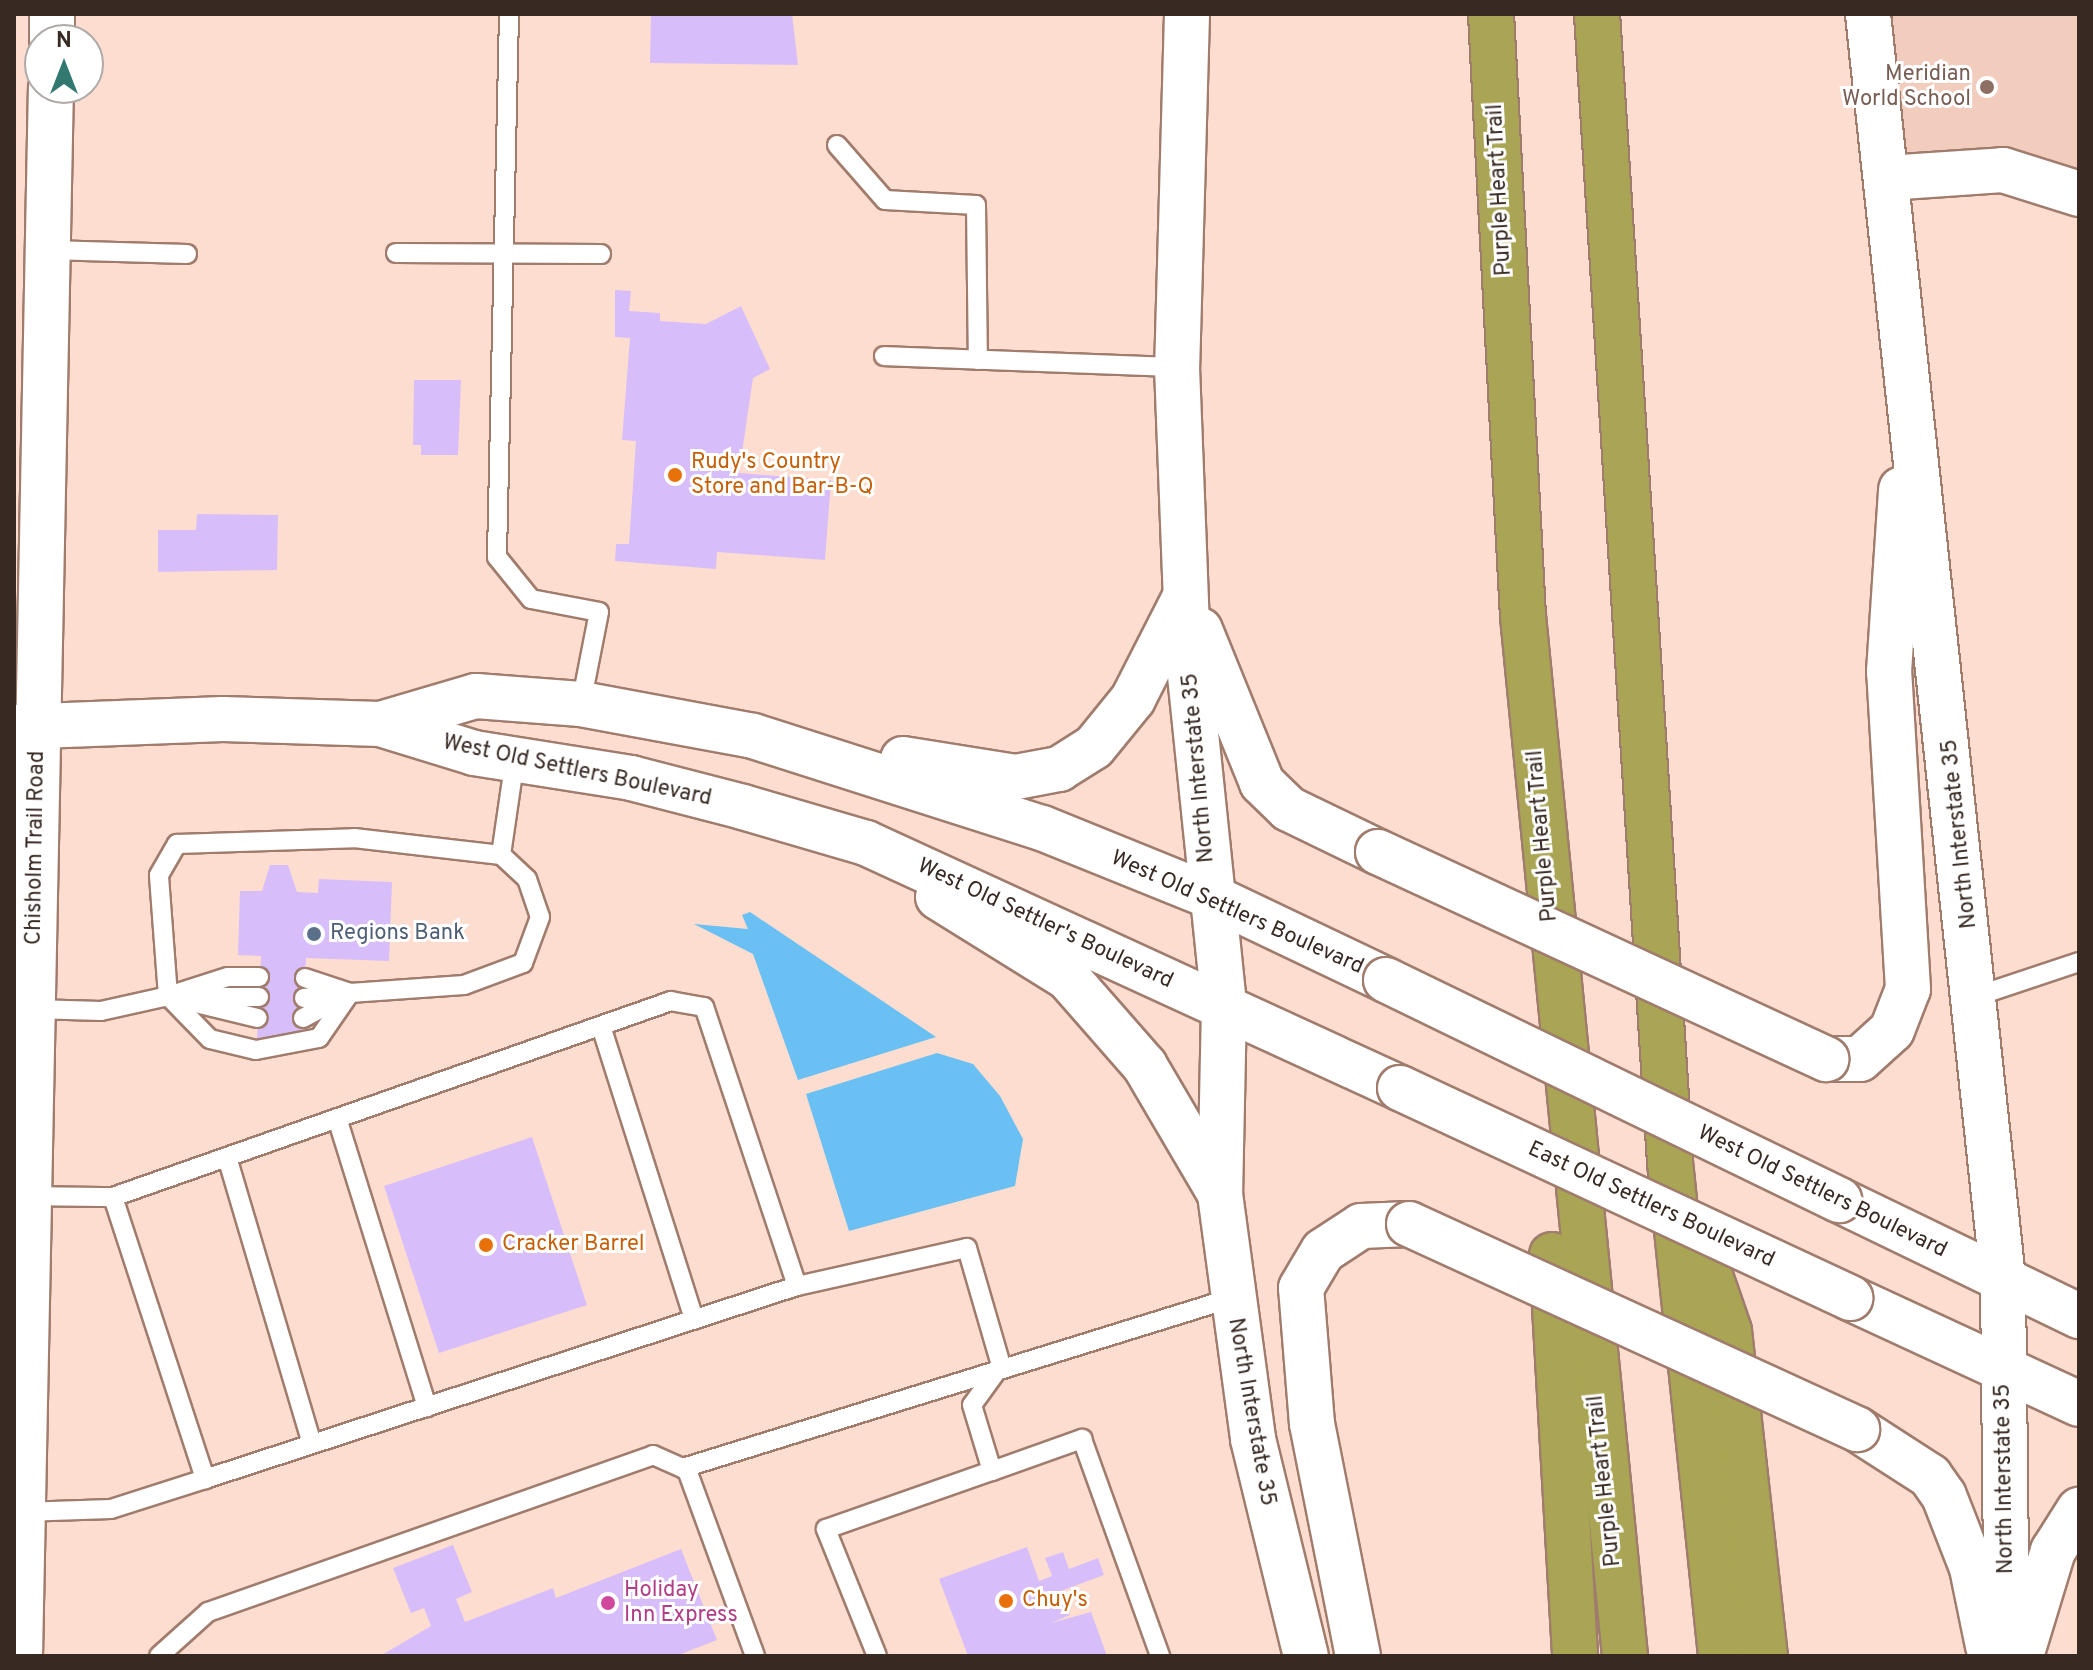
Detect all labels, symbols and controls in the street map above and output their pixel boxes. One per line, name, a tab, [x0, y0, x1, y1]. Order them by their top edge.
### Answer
north arrow	[24, 24, 104, 104]
text: N	[56, 28, 72, 55]
place label: Meridian World School	[1842, 61, 1971, 112]
marker: Meridian World School	[1978, 78, 1996, 96]
street label: Purple Heart Trail	[1482, 103, 1518, 277]
place label: Rudy's Country Store and Bar-B-Q	[691, 449, 874, 500]
marker: Rudy's Country Store and Bar-B-Q	[666, 466, 684, 484]
street label: North Interstate 35	[1178, 672, 1220, 864]
street label: West Old Settlers Boulevard	[440, 730, 714, 812]
street label: North Interstate 35	[1937, 738, 1983, 930]
street label: Purple Heart Trail	[1522, 749, 1564, 923]
street label: Chisholm Trail Road	[21, 750, 51, 946]
street label: West Old Settlers Boulevard	[1106, 845, 1368, 981]
street label: West Old Settler's Boulevard	[913, 853, 1177, 995]
place label: Regions Bank	[330, 921, 465, 947]
marker: Regions Bank	[305, 925, 323, 943]
street label: West Old Settlers Boulevard	[1693, 1120, 1951, 1264]
street label: East Old Settlers Boulevard	[1524, 1136, 1778, 1274]
place label: Cracker Barrel	[502, 1232, 645, 1258]
marker: Cracker Barrel	[477, 1236, 495, 1254]
street label: North Interstate 35	[1221, 1316, 1281, 1508]
street label: North Interstate 35	[1990, 1384, 2020, 1574]
street label: Purple Heart Trail	[1583, 1394, 1627, 1568]
place label: Holiday Inn Express	[624, 1577, 738, 1628]
place label: Chuy's	[1022, 1588, 1088, 1614]
marker: Chuy's	[997, 1592, 1015, 1610]
marker: Holiday Inn Express	[599, 1594, 617, 1612]

